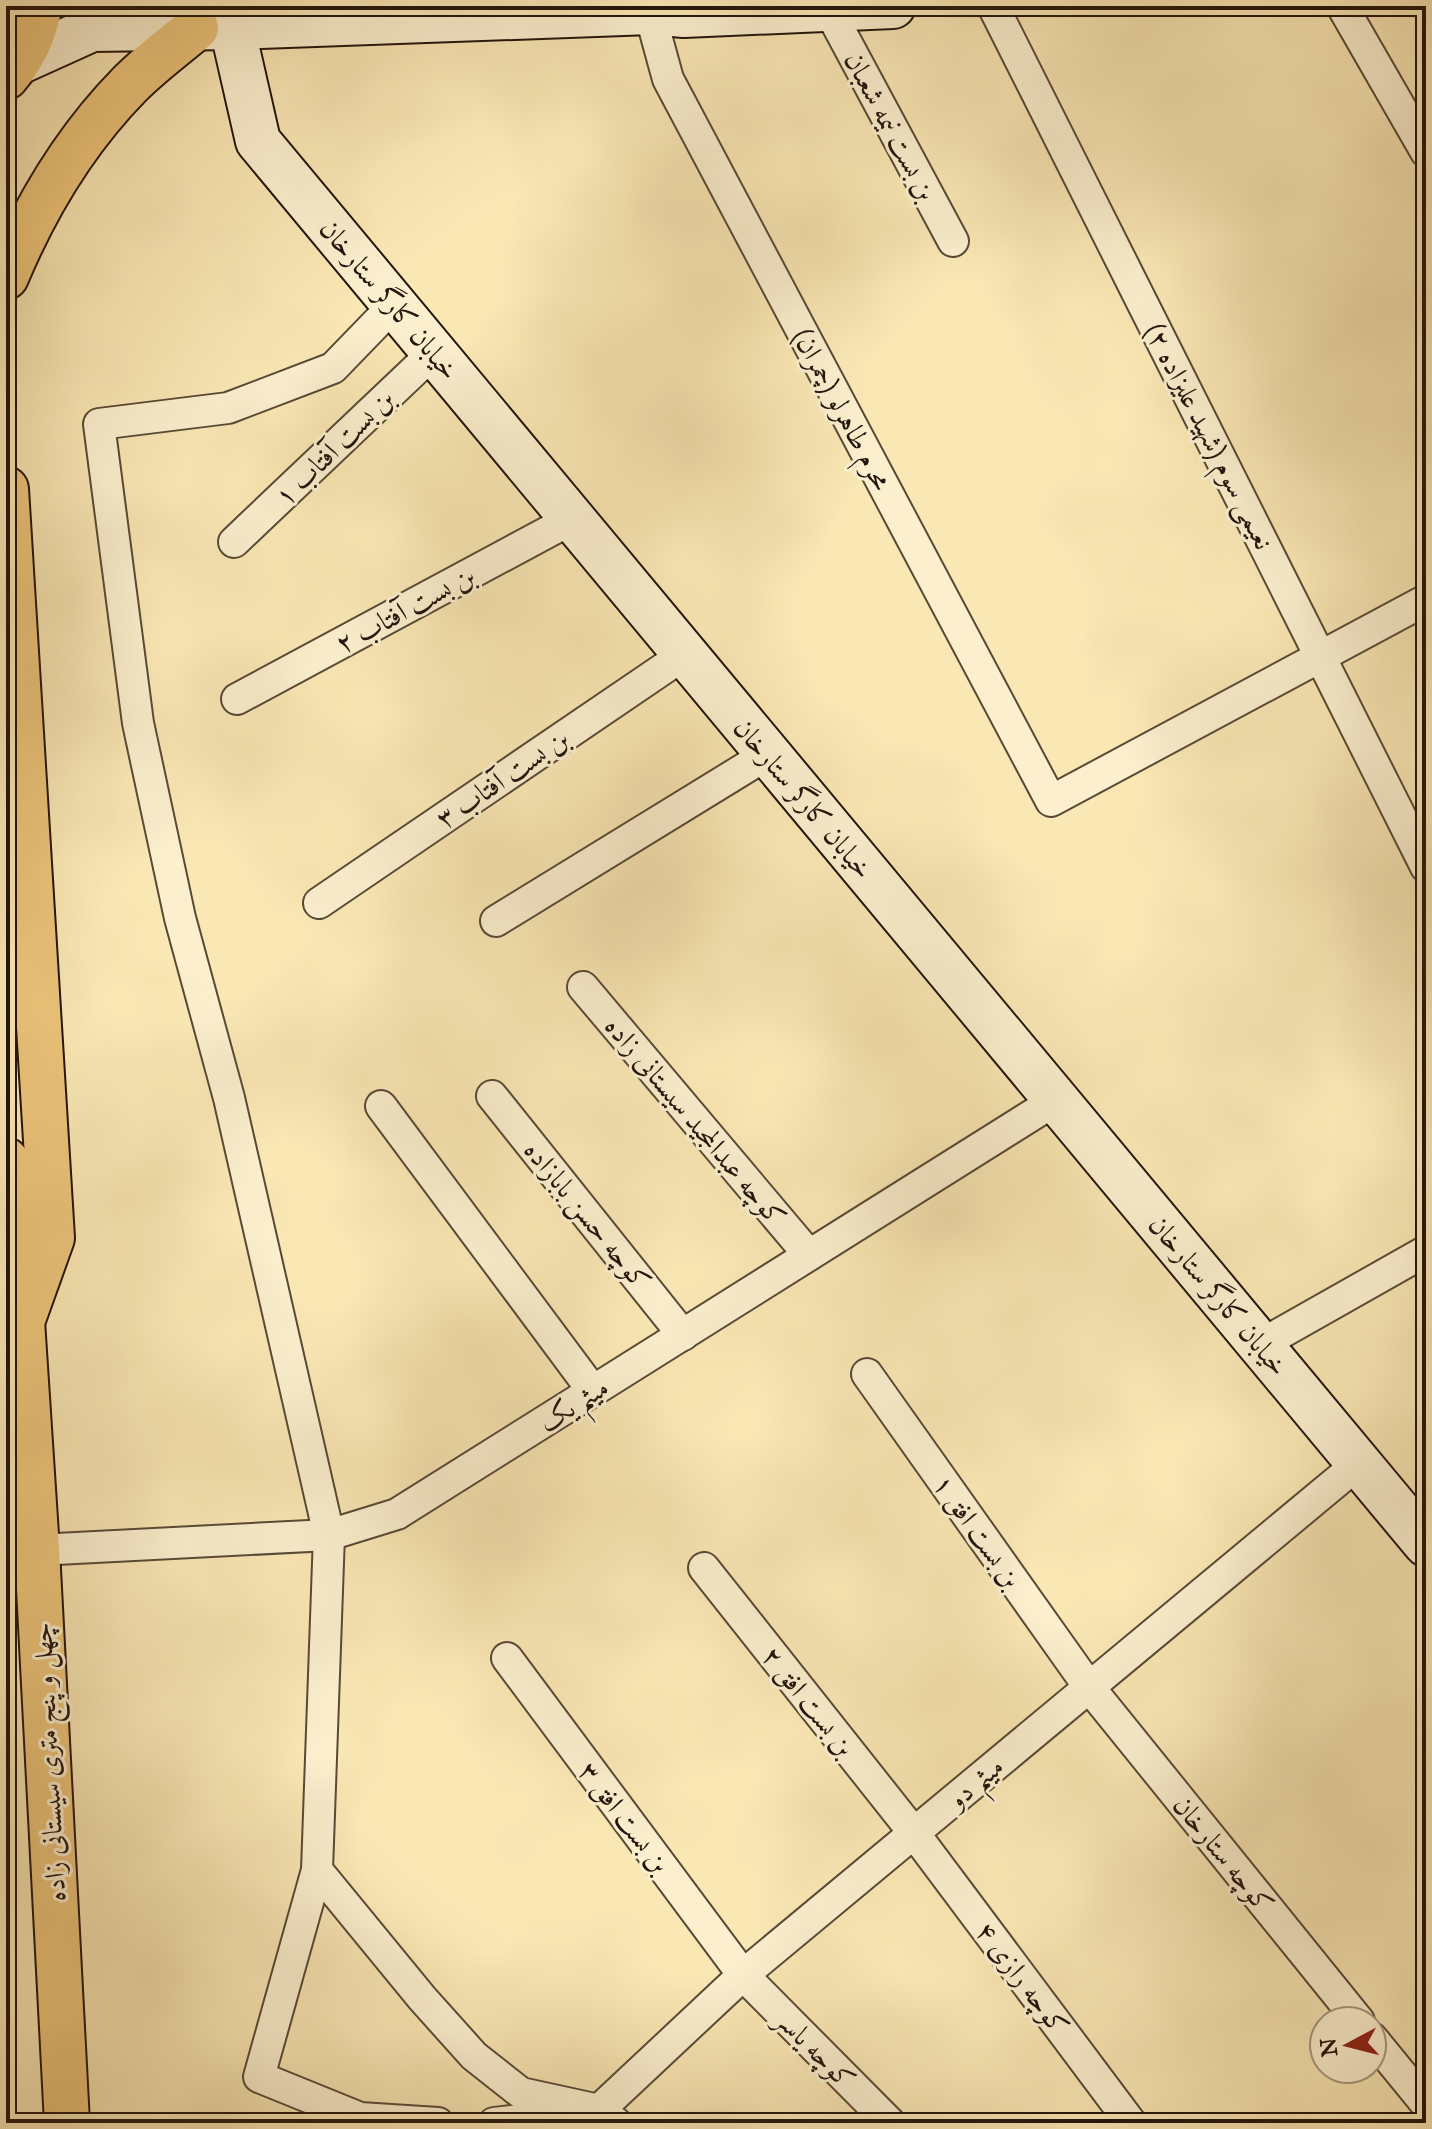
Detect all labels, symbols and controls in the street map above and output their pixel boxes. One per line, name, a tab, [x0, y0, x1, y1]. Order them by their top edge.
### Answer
street label: بن بست نیمه شعبان	[837, 46, 945, 207]
street label: خیابان کارگر ستارخان	[312, 211, 468, 387]
street label: نعیمی سوم (شهید علیزاده ۲)	[1131, 317, 1282, 558]
street label: محرم طاهرلو (چمران)	[779, 322, 900, 499]
street label: بن بست آفتاب ۱	[267, 381, 402, 513]
street label: بن بست آفتاب ۲	[329, 558, 481, 661]
street label: خیابان کارگر ستارخان	[726, 710, 882, 886]
street label: بن بست آفتاب ۳	[429, 721, 576, 836]
street label: کوچه عبدالمجید سیستانی زاده	[596, 1009, 794, 1235]
street label: کوچه حسن بابازاده	[515, 1133, 659, 1299]
street label: خیابان کارگر ستارخان	[1141, 1207, 1297, 1383]
street label: میثم یک	[532, 1369, 620, 1448]
street label: بن بست افق ۱	[926, 1467, 1030, 1595]
street label: چهل و پنج متری سیستانی زاده	[24, 1621, 80, 1903]
street label: بن بست افق ۲	[754, 1639, 863, 1764]
street label: میثم دو	[938, 1749, 1017, 1826]
street label: بن بست افق ۳	[571, 1754, 678, 1880]
street label: کوچه ستارخان	[1164, 1788, 1282, 1922]
street label: کوچه رازی ۴	[967, 1914, 1077, 2044]
street label: کوچه یاسر	[765, 2000, 863, 2098]
north arrow	[1308, 2005, 1388, 2085]
text: N	[1314, 2036, 1343, 2058]

